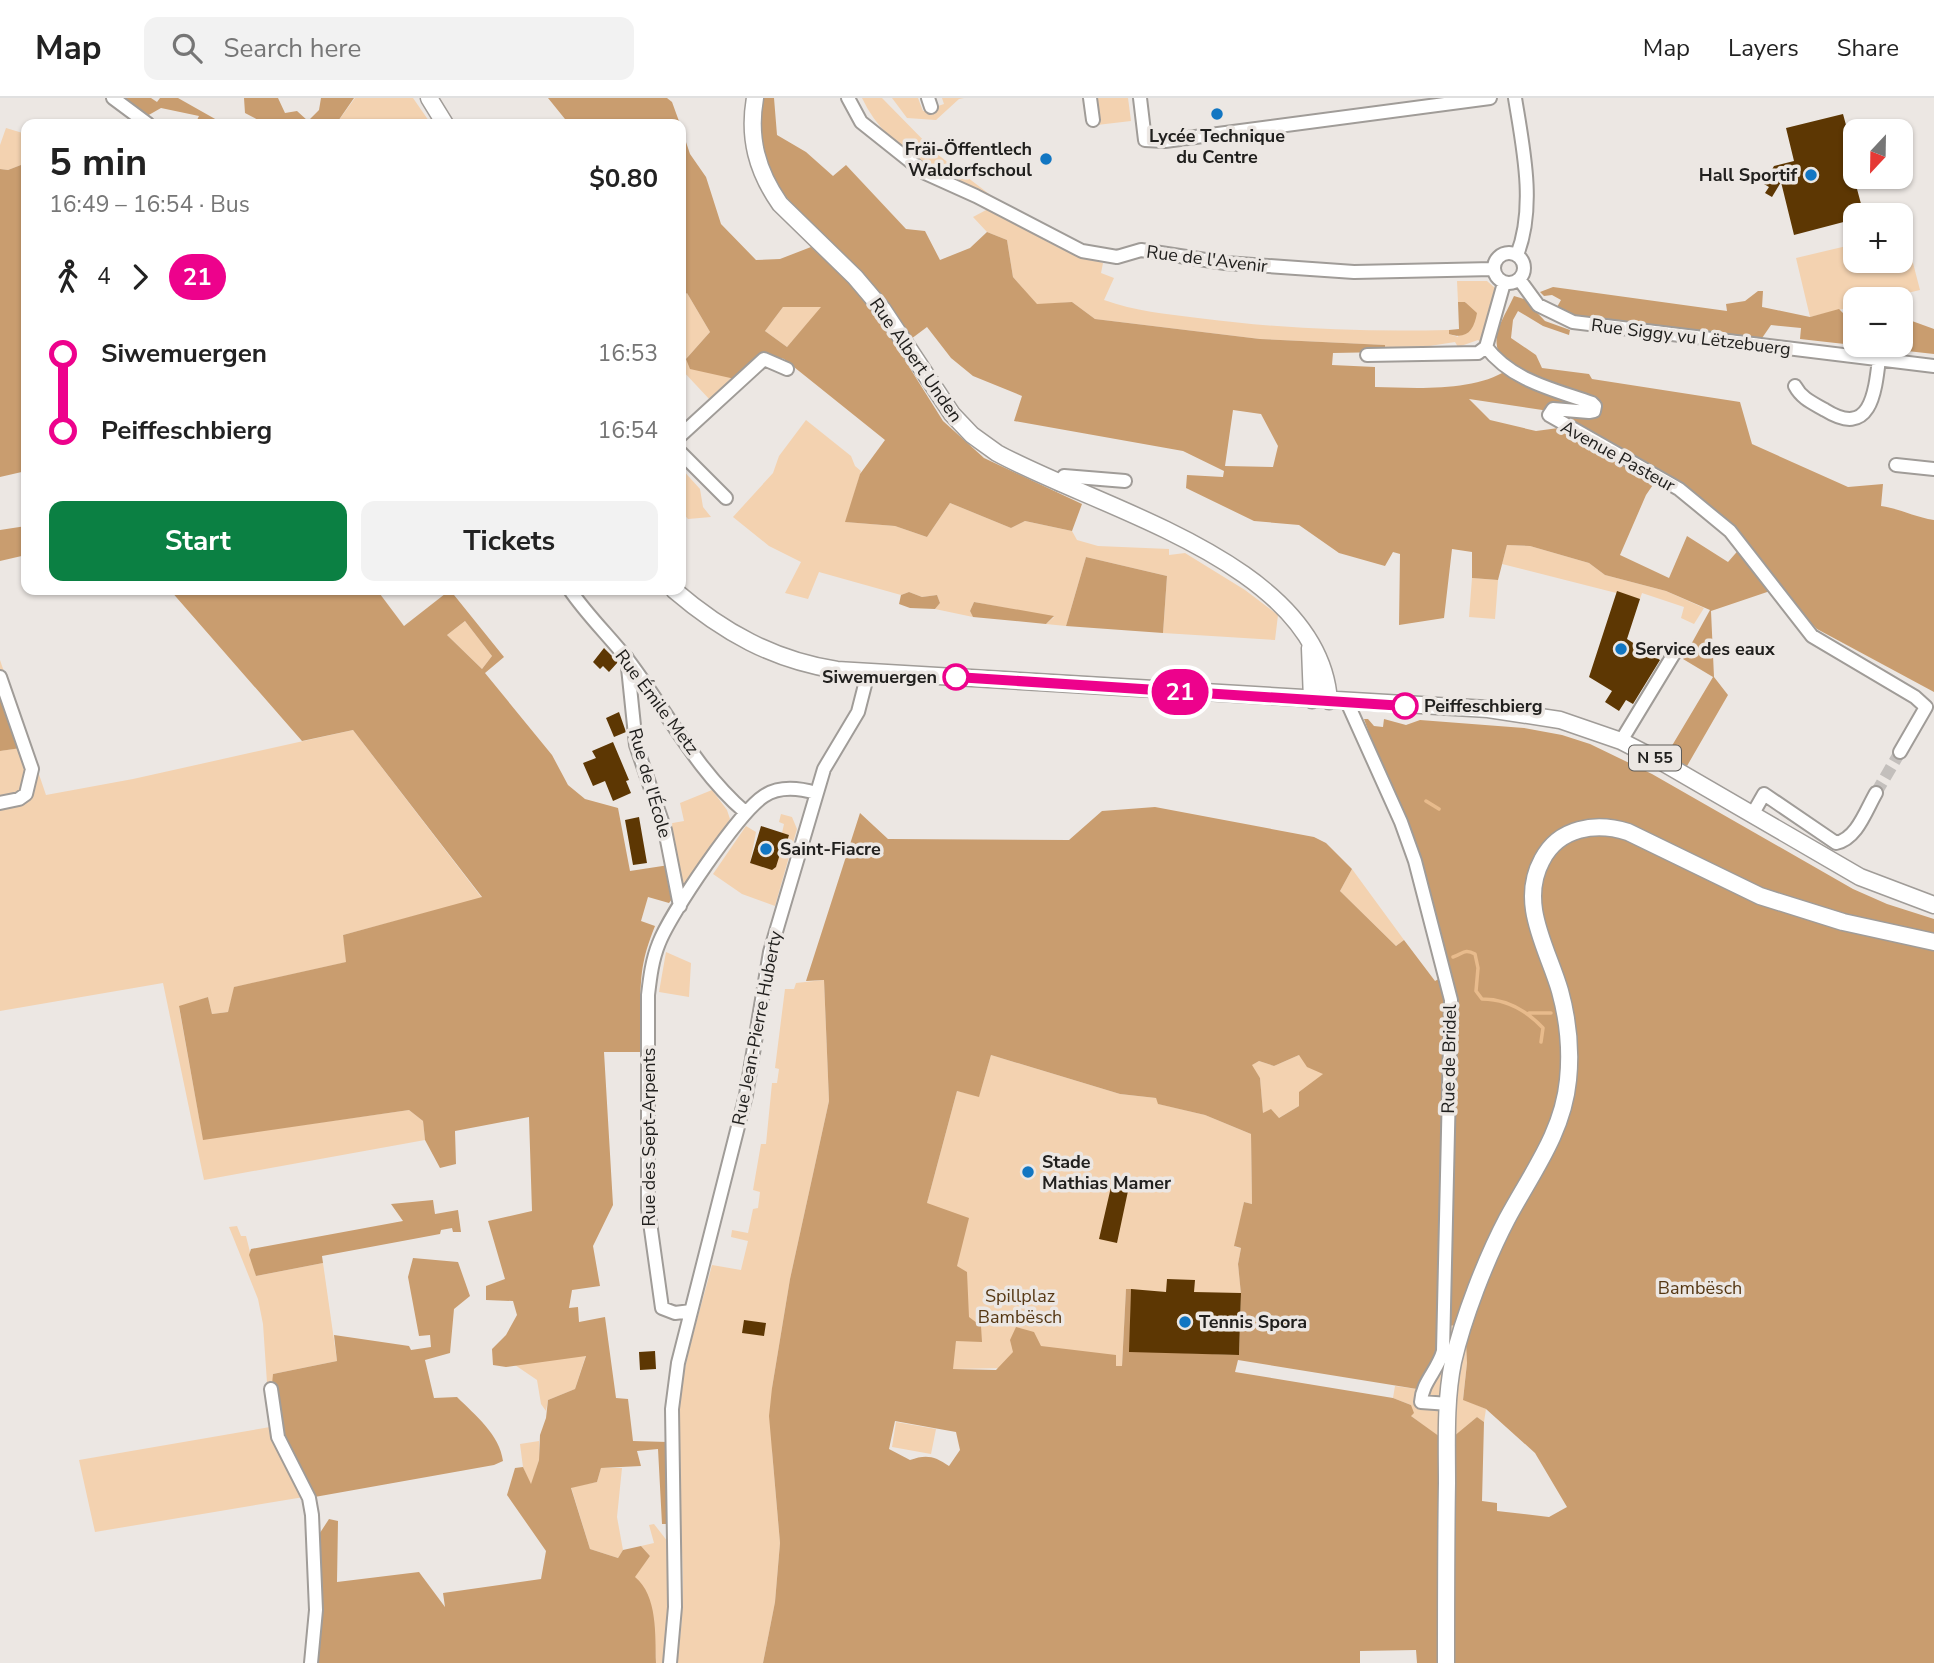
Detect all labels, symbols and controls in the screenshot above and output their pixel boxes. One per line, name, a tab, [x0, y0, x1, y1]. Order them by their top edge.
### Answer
search box	[144, 17, 634, 80]
text: Map	[35, 26, 102, 71]
icon: search	[168, 29, 206, 67]
text: Search here	[224, 31, 361, 66]
text: Map	[1643, 32, 1690, 64]
text: Layers	[1728, 32, 1799, 64]
text: Share	[1837, 32, 1899, 64]
marker: Lycée Technique du Centre	[1209, 106, 1225, 122]
north arrow	[1843, 119, 1913, 189]
map controls	[1843, 119, 1913, 357]
place label: Lycée Technique du Centre	[1149, 124, 1285, 169]
text: 5 min	[49, 137, 147, 188]
place label: Fräi-Öffentlech Waldorfschoul	[905, 137, 1032, 182]
marker: Fräi-Öffentlech Waldorfschoul	[1038, 151, 1054, 167]
text: $0.80	[589, 161, 658, 196]
place label: Hall Sportif	[1699, 163, 1797, 187]
marker: Hall Sportif	[1803, 167, 1819, 183]
text: 16:49 – 16:54 · Bus	[49, 189, 250, 220]
button: +	[1843, 203, 1913, 273]
street label: Rue de l'Avenir	[1145, 240, 1269, 278]
icon: walk	[49, 258, 87, 296]
icon: forward	[121, 258, 159, 296]
text: 4	[97, 261, 111, 292]
text: 21	[183, 261, 212, 293]
button: −	[1843, 287, 1913, 357]
street label: Rue Albert Unden	[864, 293, 968, 427]
street label: Rue Siggy vu Lëtzebuerg	[1590, 313, 1792, 361]
text: Siwemuergen	[101, 336, 267, 371]
text: 16:53	[598, 338, 658, 369]
text: Peiffeschbierg	[101, 413, 272, 448]
text: 16:54	[598, 415, 658, 446]
street label: Avenue Pasteur	[1557, 415, 1680, 498]
button: Start	[49, 501, 347, 581]
button: Tickets	[361, 501, 658, 581]
place label: Service des eaux	[1635, 637, 1775, 661]
marker: Service des eaux	[1613, 641, 1629, 657]
street label: Rue Émile Metz	[610, 645, 704, 759]
marker: Siwemuergen	[943, 664, 969, 690]
place label: Siwemuergen	[822, 665, 937, 689]
line badge: 21	[1148, 669, 1212, 715]
text: 21	[1166, 676, 1194, 708]
marker: Peiffeschbierg	[1392, 693, 1418, 719]
place label: Peiffeschbierg	[1424, 694, 1543, 718]
street label: Rue de l'École	[623, 725, 677, 841]
road number: N 55	[1629, 746, 1681, 771]
place label: Saint-Fiacre	[780, 837, 881, 861]
marker: Saint-Fiacre	[758, 841, 774, 857]
street label: Rue Jean-Pierre Huberty	[726, 928, 788, 1127]
street label: Rue de Bridel	[1436, 1004, 1462, 1114]
street label: Rue des Sept-Arpents	[637, 1048, 661, 1226]
place label: Stade Mathias Mamer	[1042, 1150, 1171, 1195]
marker: Stade Mathias Mamer	[1020, 1164, 1036, 1180]
park label: Bambësch	[1658, 1276, 1742, 1300]
park label: Spillplaz Bambësch	[978, 1284, 1062, 1329]
place label: Tennis Spora	[1199, 1310, 1307, 1334]
marker: Tennis Spora	[1177, 1314, 1193, 1330]

